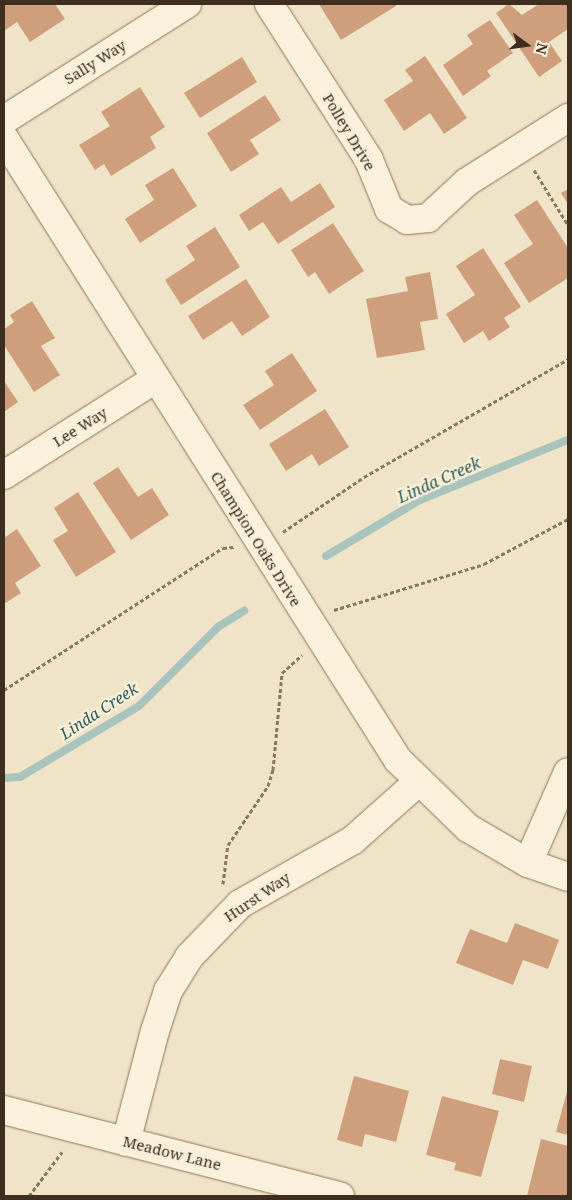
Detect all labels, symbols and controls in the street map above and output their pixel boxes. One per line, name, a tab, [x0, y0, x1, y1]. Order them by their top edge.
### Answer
north arrow	[502, 20, 552, 70]
street label: Sally Way	[61, 36, 129, 88]
text: N	[531, 41, 553, 56]
street label: Polley Drive	[319, 90, 379, 174]
street label: Lee Way	[50, 403, 110, 451]
water label: Linda Creek	[394, 453, 484, 507]
street label: Champion Oaks Drive	[207, 468, 305, 610]
water label: Linda Creek	[56, 679, 142, 743]
street label: Hurst Way	[221, 868, 293, 926]
street label: Meadow Lane	[121, 1132, 223, 1174]

